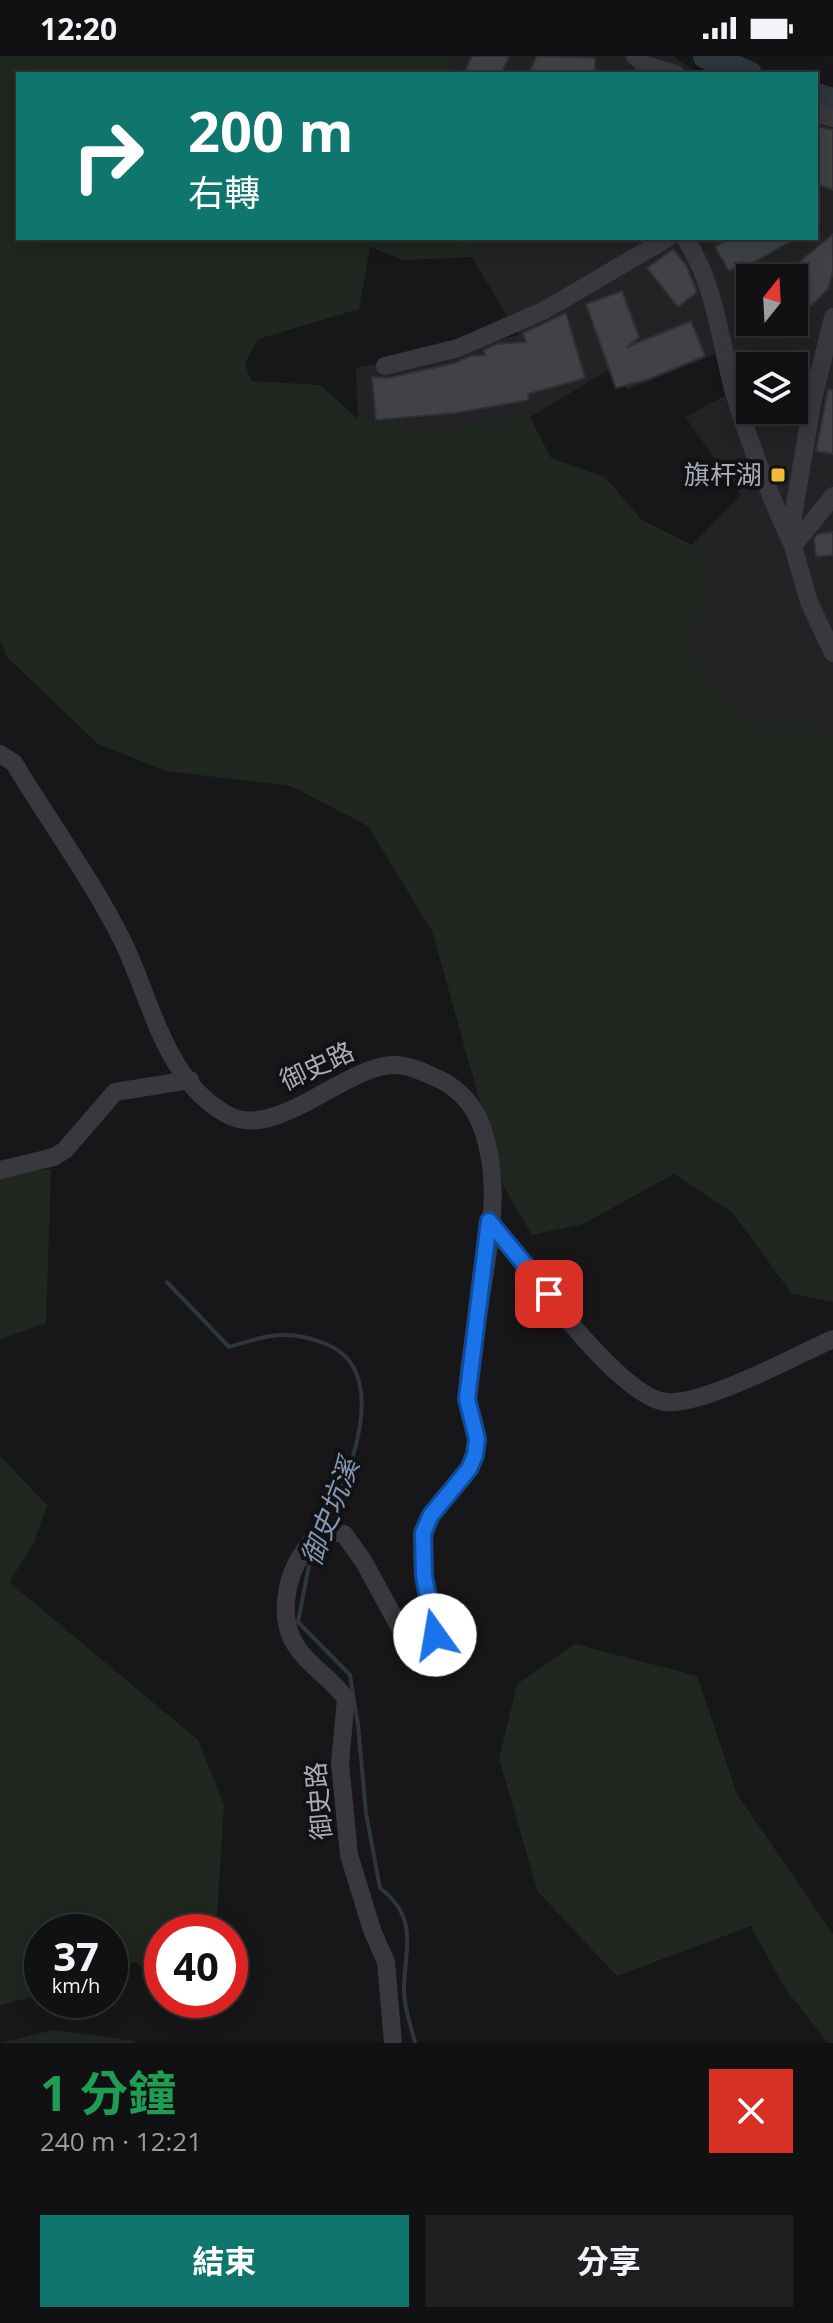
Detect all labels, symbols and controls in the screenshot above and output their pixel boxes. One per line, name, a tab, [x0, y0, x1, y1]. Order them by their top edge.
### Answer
text: 12:20	[40, 8, 117, 49]
text: 200 m	[188, 92, 354, 168]
icon: right	[56, 104, 160, 208]
text: 右轉	[188, 168, 260, 217]
north arrow	[736, 264, 808, 336]
map controls	[736, 264, 808, 424]
button: layers	[736, 352, 808, 424]
place label: 旗杆湖	[684, 456, 762, 492]
marker: 旗杆湖	[769, 466, 787, 484]
street label: 御史路	[274, 1032, 360, 1098]
pin	[515, 1260, 583, 1328]
icon: arrive	[527, 1272, 571, 1316]
water label: 御史坑溪	[291, 1449, 368, 1571]
position arrow	[393, 1593, 477, 1677]
street label: 御史路	[297, 1761, 339, 1842]
speed limit sign: 40	[144, 1914, 248, 2018]
text: 37	[53, 1928, 99, 1983]
text: km/h	[52, 1972, 100, 1999]
text: 1 分鐘	[40, 2060, 176, 2125]
button: close	[709, 2069, 793, 2153]
text: 240 m · 12:21	[40, 2123, 202, 2159]
button: 結束	[40, 2215, 409, 2307]
button: 分享	[425, 2215, 793, 2307]

